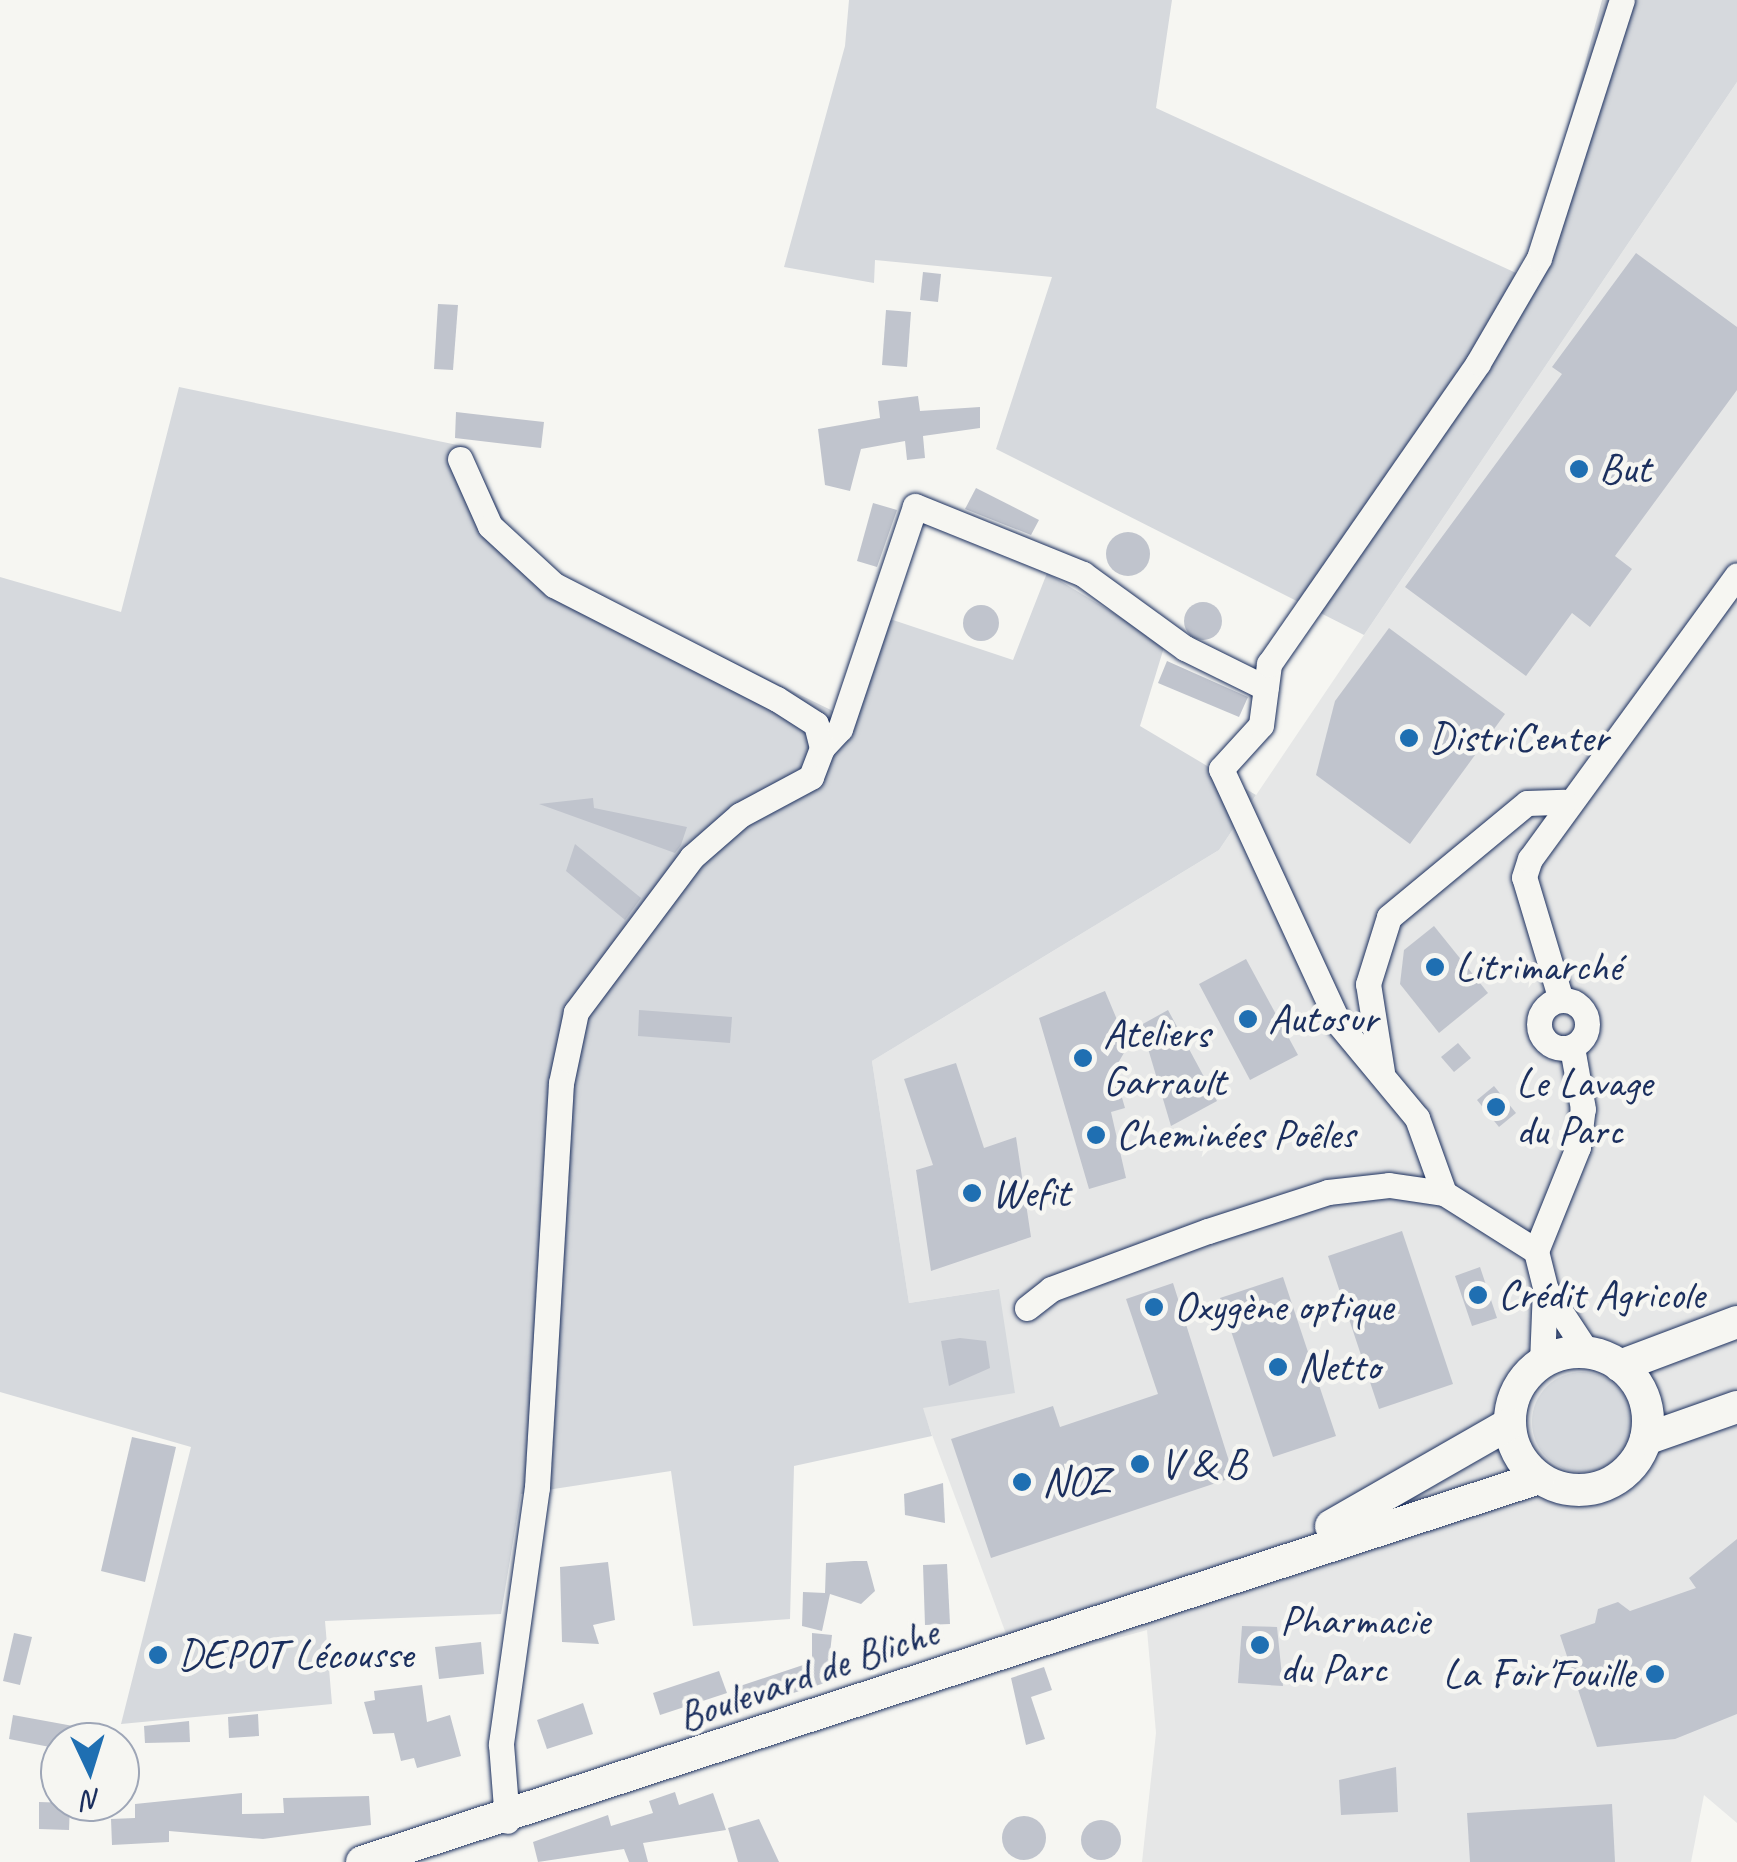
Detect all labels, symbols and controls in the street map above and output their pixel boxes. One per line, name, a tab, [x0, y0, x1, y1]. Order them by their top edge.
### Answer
place label: But	[1599, 444, 1650, 494]
marker: But	[1568, 458, 1590, 480]
place label: DistriCenter	[1429, 713, 1608, 763]
marker: DistriCenter	[1398, 727, 1420, 749]
place label: Litrimarché	[1455, 942, 1621, 992]
marker: Litrimarché	[1424, 956, 1446, 978]
place label: Autosur	[1268, 994, 1378, 1044]
marker: Autosur	[1237, 1008, 1259, 1030]
place label: Ateliers Garrault	[1103, 1009, 1225, 1108]
marker: Ateliers Garrault	[1072, 1047, 1094, 1069]
place label: Le Lavage du Parc	[1516, 1058, 1652, 1156]
marker: Le Lavage du Parc	[1485, 1096, 1507, 1118]
place label: Cheminées Poêles	[1116, 1110, 1355, 1160]
marker: Cheminées Poêles	[1085, 1124, 1107, 1146]
place label: Wefit	[992, 1168, 1069, 1218]
marker: Wefit	[961, 1182, 983, 1204]
place label: Crédit Agricole	[1498, 1270, 1705, 1320]
place label: Oxygène optique	[1174, 1282, 1394, 1332]
marker: Crédit Agricole	[1467, 1284, 1489, 1306]
marker: Oxygène optique	[1143, 1296, 1165, 1318]
place label: Netto	[1298, 1342, 1380, 1392]
marker: Netto	[1267, 1356, 1289, 1378]
place label: V & B	[1160, 1439, 1246, 1489]
marker: V & B	[1129, 1453, 1151, 1475]
place label: NOZ	[1042, 1457, 1109, 1507]
marker: NOZ	[1011, 1471, 1033, 1493]
place label: Pharmacie du Parc	[1280, 1596, 1430, 1694]
street label: Boulevard de Bliche	[671, 1607, 945, 1743]
place label: DEPOT Lécousse	[178, 1630, 413, 1680]
marker: Pharmacie du Parc	[1249, 1634, 1271, 1656]
marker: DEPOT Lécousse	[147, 1644, 169, 1666]
place label: La Foir'Fouille	[1443, 1649, 1635, 1699]
marker: La Foir'Fouille	[1644, 1663, 1666, 1685]
north arrow	[40, 1722, 140, 1822]
text: N	[82, 1782, 102, 1818]

